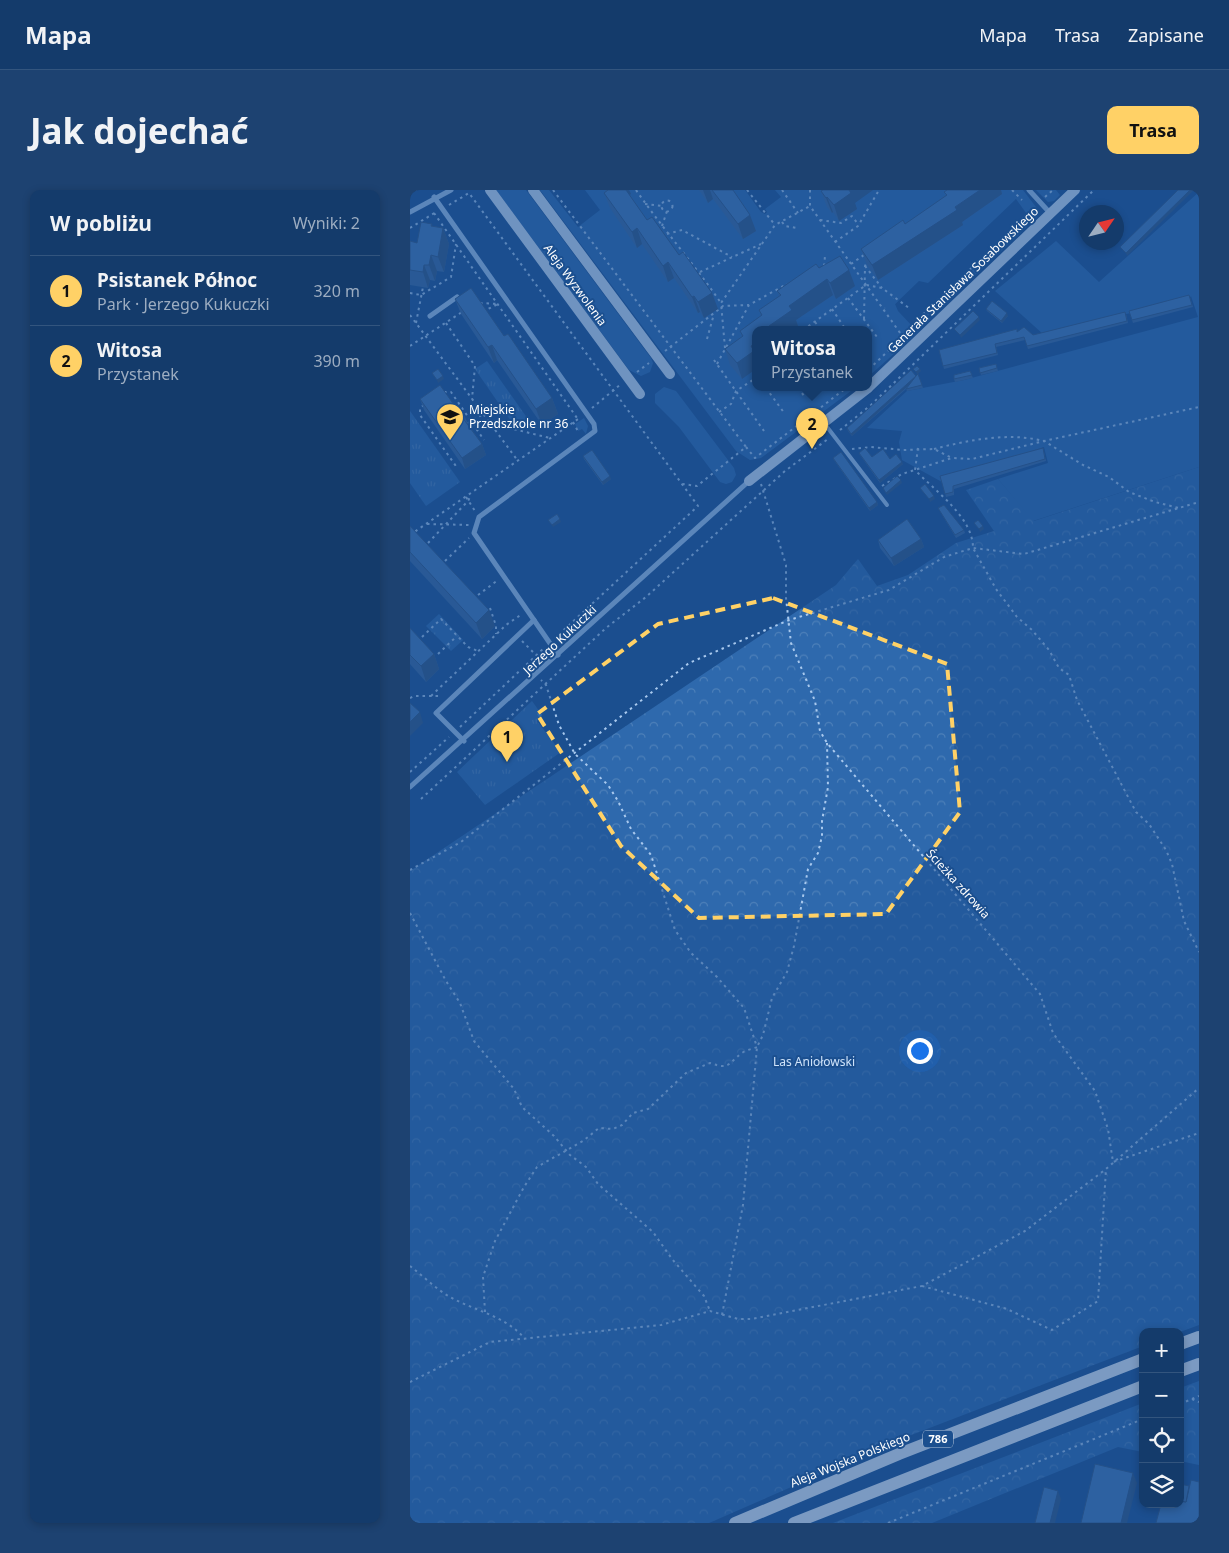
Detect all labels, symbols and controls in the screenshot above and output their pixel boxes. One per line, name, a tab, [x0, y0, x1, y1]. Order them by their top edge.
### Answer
text: Mapa	[25, 18, 92, 51]
text: Mapa	[979, 23, 1027, 47]
text: Trasa	[1055, 23, 1100, 47]
text: Zapisane	[1128, 23, 1204, 47]
button: Trasa	[1107, 106, 1199, 154]
text: Jak dojechać	[30, 107, 249, 154]
street label: Generała Stanisława Sosabowskiego	[883, 203, 1042, 357]
north arrow	[1079, 205, 1124, 250]
text: W pobliżu	[50, 209, 152, 237]
text: Wyniki: 2	[293, 212, 360, 234]
street label: Aleja Wyzwolenia	[540, 240, 611, 329]
text: Psistanek Północ	[97, 267, 257, 293]
text: 1	[61, 280, 71, 302]
text: 320 m	[313, 280, 360, 302]
text: Park · Jerzego Kukuczki	[97, 293, 270, 315]
popup	[752, 326, 872, 391]
text: Witosa	[771, 335, 836, 361]
text: Witosa	[97, 337, 162, 363]
text: 2	[61, 350, 71, 372]
text: 390 m	[313, 350, 360, 372]
text: Przystanek	[771, 361, 853, 383]
text: Przystanek	[97, 363, 179, 385]
place label: Miejskie Przedszkole nr 36	[469, 401, 568, 432]
school or university icon: Miejskie Przedszkole nr 36	[435, 402, 465, 441]
pin: 2	[796, 408, 828, 449]
street label: Jerzego Kukuczki	[518, 601, 600, 679]
pin: 1	[491, 721, 523, 762]
street label: Ścieżka zdrowia	[923, 845, 994, 922]
your location	[907, 1038, 933, 1064]
park label: Las Aniołowski	[773, 1053, 855, 1070]
map controls	[1139, 1328, 1184, 1508]
button: +	[1139, 1328, 1184, 1373]
button: −	[1139, 1373, 1184, 1418]
button: locate	[1139, 1418, 1184, 1463]
street label: Aleja Wojska Polskiego	[787, 1428, 912, 1491]
road number: 786	[923, 1430, 953, 1448]
button: layers	[1139, 1463, 1184, 1508]

